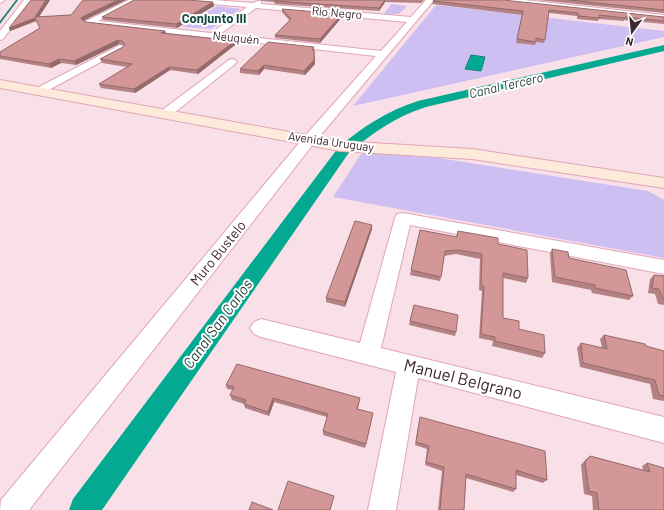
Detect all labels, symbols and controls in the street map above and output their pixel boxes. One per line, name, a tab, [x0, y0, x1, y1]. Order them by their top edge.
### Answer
street label: Río Negro	[311, 3, 363, 21]
district label: Conjunto III	[182, 10, 246, 26]
north arrow	[612, 12, 652, 52]
street label: Neuquén	[212, 28, 260, 46]
text: N	[624, 35, 635, 49]
water label: Canal Tercero	[467, 69, 545, 101]
street label: Avenida Uruguay	[287, 128, 375, 154]
street label: Muro Bustelo	[186, 217, 249, 289]
water label: Canal San Carlos	[179, 275, 256, 372]
street label: Manuel Belgrano	[402, 354, 525, 402]

